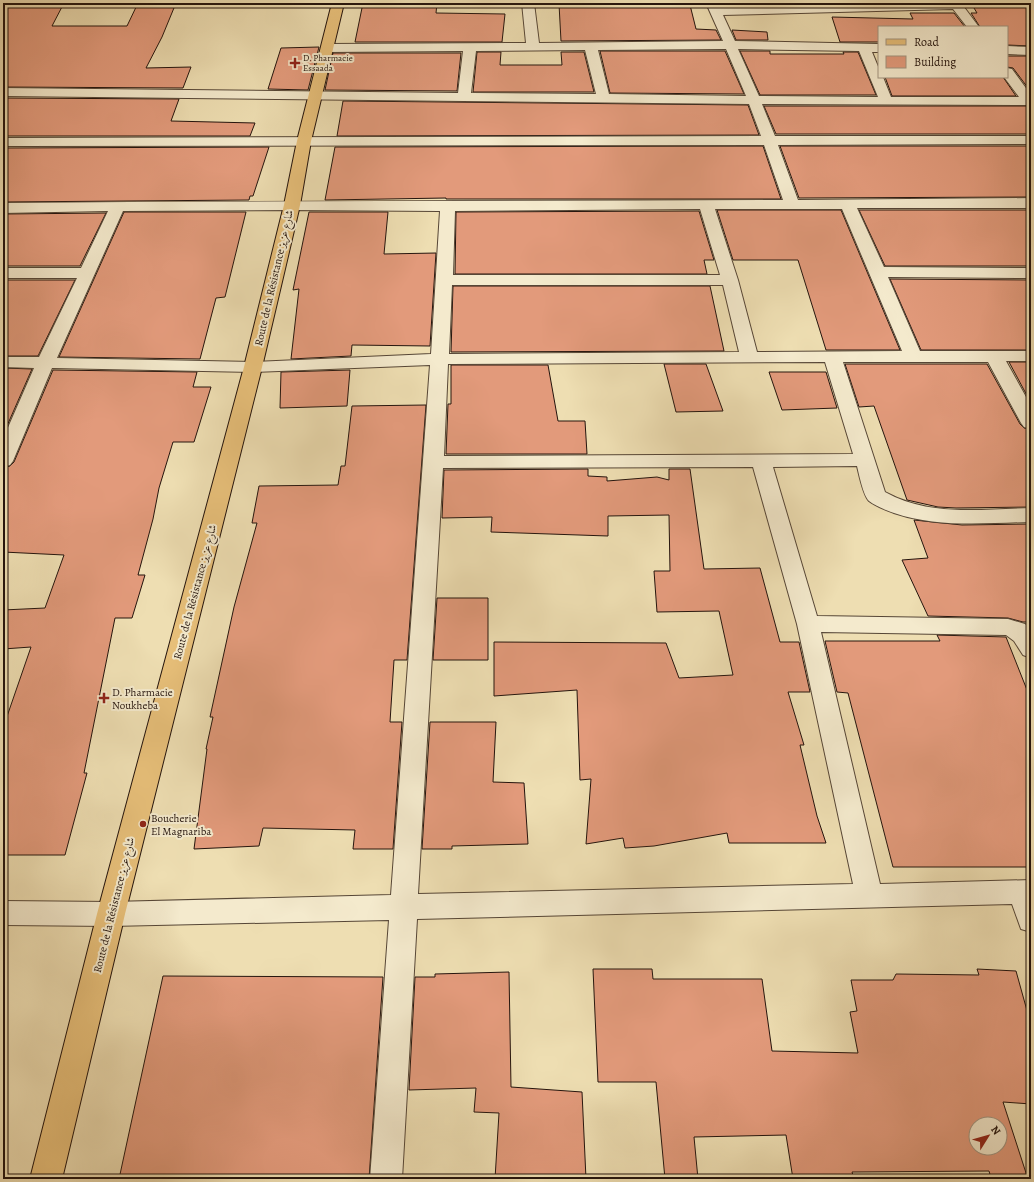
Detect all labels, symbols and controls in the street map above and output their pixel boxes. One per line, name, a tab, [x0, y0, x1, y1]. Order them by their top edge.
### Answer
legend	[878, 26, 1008, 78]
text: Road	[914, 34, 940, 50]
place label: D. Pharmacie Essaada	[303, 52, 353, 74]
text: Building	[914, 54, 956, 70]
marker: D. Pharmacie Essaada	[290, 58, 300, 68]
street label: Route de la Résistance شارع عزيز	[251, 209, 299, 348]
street label: Route de la Résistance شارع عزيز	[170, 523, 222, 662]
place label: D. Pharmacie Noukheba	[112, 685, 173, 713]
marker: D. Pharmacie Noukheba	[99, 693, 109, 703]
place label: Boucherie El Magnariba	[151, 811, 212, 839]
marker: Boucherie El Magnariba	[138, 819, 148, 829]
street label: Route de la Résistance شارع عزيز	[90, 836, 140, 975]
north arrow	[968, 1116, 1008, 1156]
text: N	[987, 1123, 1004, 1138]

